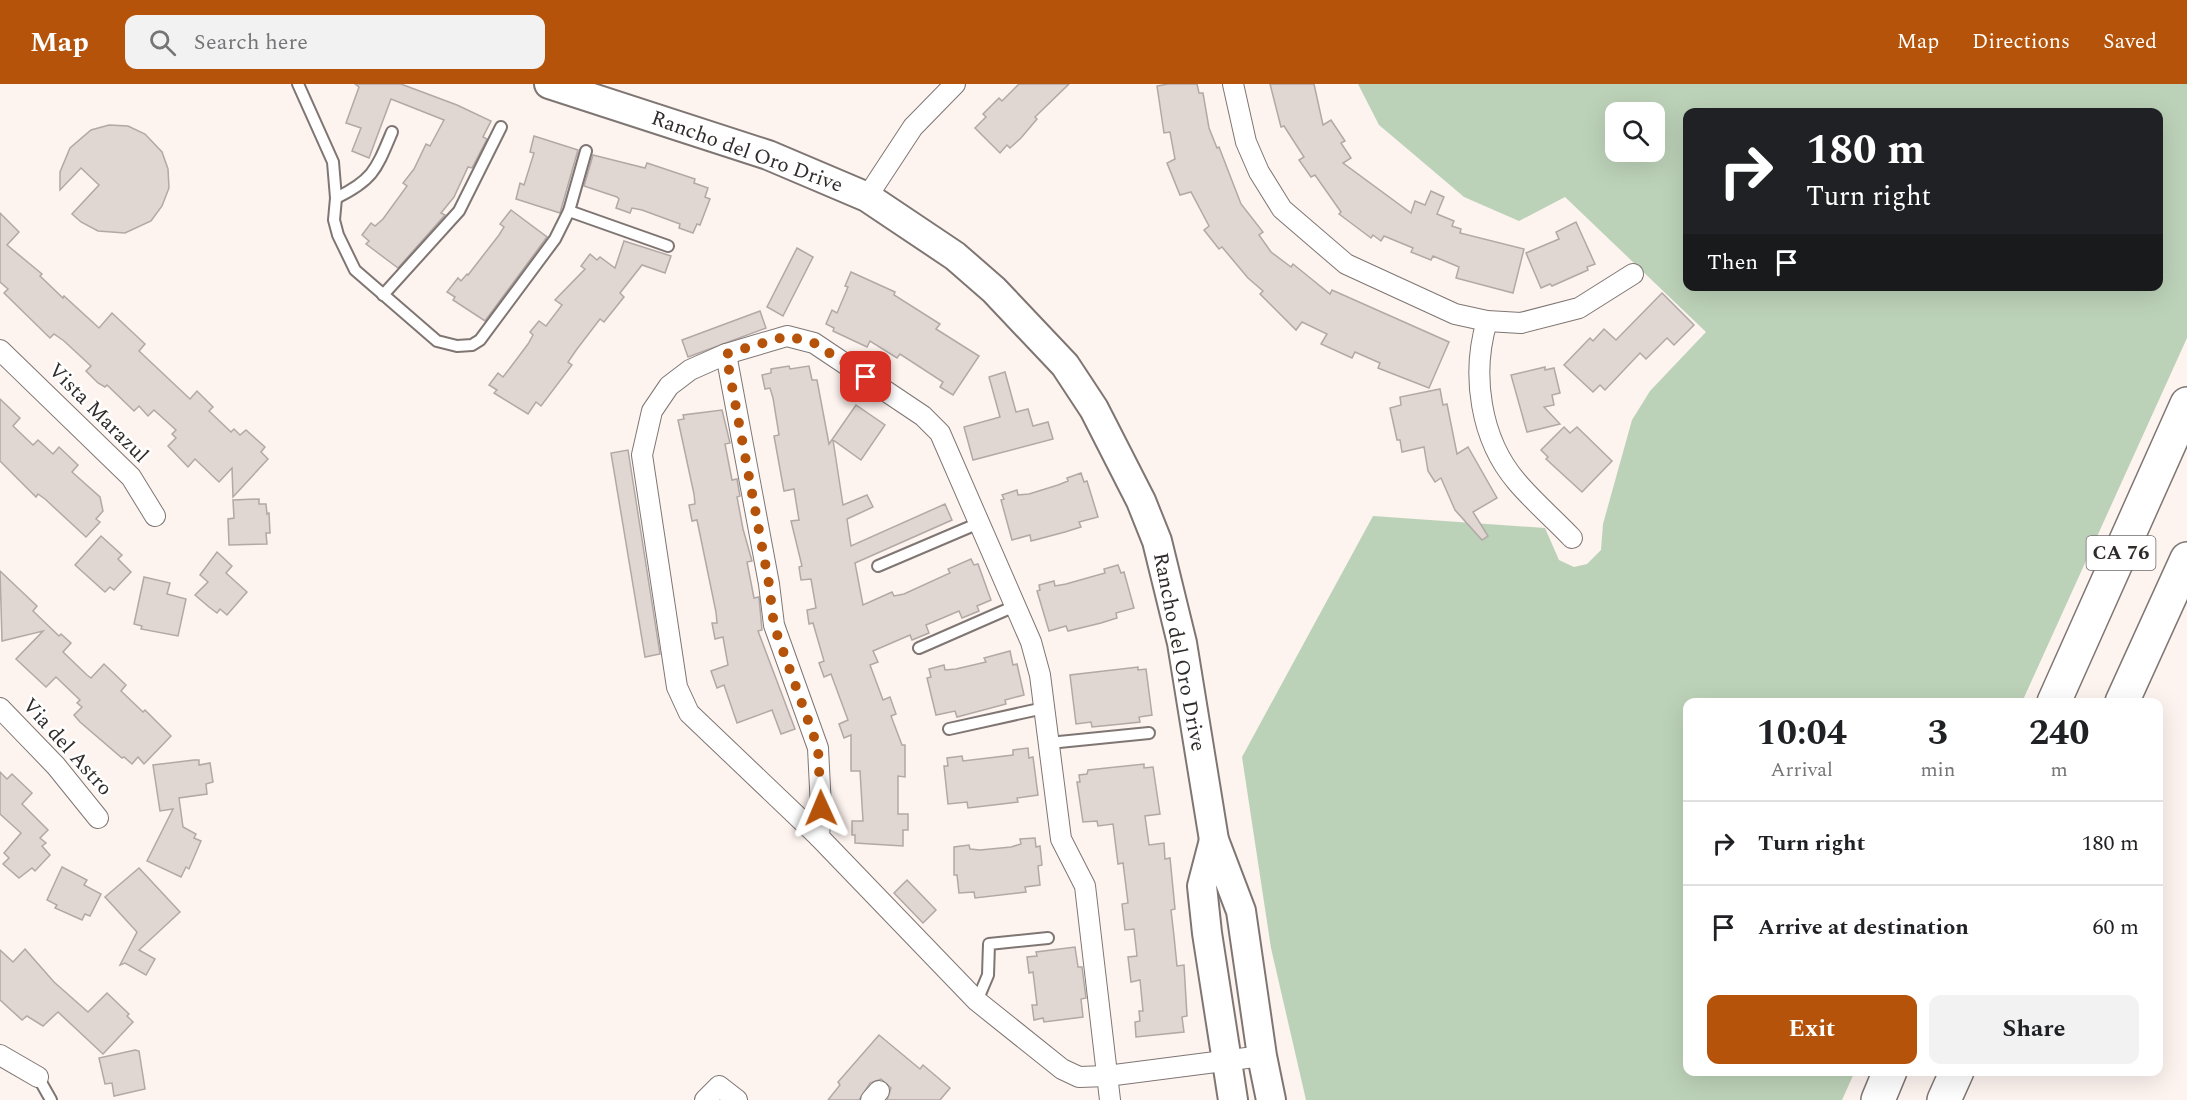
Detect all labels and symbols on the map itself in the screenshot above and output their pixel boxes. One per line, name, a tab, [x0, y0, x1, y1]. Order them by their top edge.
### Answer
street label: Rancho del Oro Drive	[647, 102, 847, 202]
pin	[840, 351, 891, 402]
street label: Vista Marazul	[40, 355, 156, 471]
road number: CA 76	[2086, 536, 2156, 570]
street label: Rancho del Oro Drive	[1144, 550, 1214, 754]
street label: Via del Astro	[14, 691, 120, 803]
position arrow	[789, 776, 853, 840]

